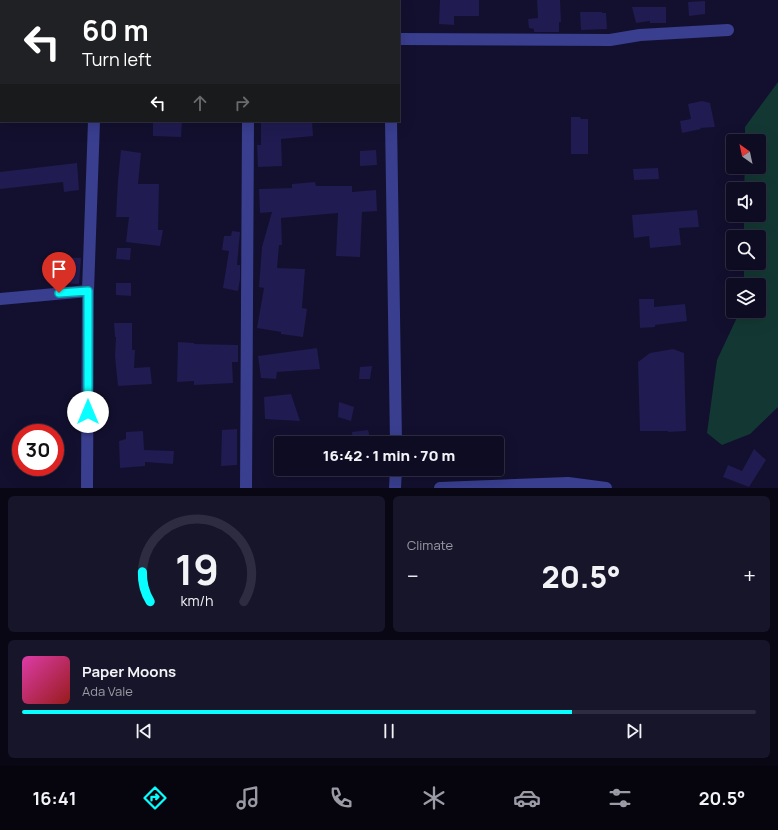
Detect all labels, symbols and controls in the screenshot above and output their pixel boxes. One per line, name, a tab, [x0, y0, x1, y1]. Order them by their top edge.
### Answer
text: 60 m	[82, 11, 149, 49]
icon: left	[16, 16, 68, 68]
text: Turn left	[82, 47, 152, 71]
icon: left	[147, 92, 169, 114]
icon: ahead	[189, 92, 211, 114]
icon: right	[231, 92, 253, 114]
north arrow	[726, 134, 766, 174]
map controls	[726, 134, 766, 318]
button: sound	[726, 182, 766, 222]
button: search	[726, 230, 766, 270]
pin	[42, 252, 76, 293]
icon: arrive	[48, 258, 70, 280]
button: layers	[726, 278, 766, 318]
position arrow	[67, 391, 109, 433]
speed limit sign: 30	[12, 424, 64, 476]
text: 16:42 · 1 min · 70 m	[323, 445, 455, 466]
text: Climate	[407, 536, 453, 554]
text: 19	[174, 541, 219, 597]
text: 20.5°	[542, 556, 621, 597]
text: −	[407, 561, 419, 591]
text: +	[743, 561, 756, 591]
text: km/h	[180, 591, 213, 610]
text: Paper Moons	[82, 661, 176, 682]
text: Ada Vale	[82, 682, 133, 700]
icon: previous	[133, 720, 155, 742]
icon: pause	[378, 720, 400, 742]
icon: next	[623, 720, 645, 742]
icon: directions	[141, 784, 169, 812]
icon: music	[234, 784, 262, 812]
icon: phone	[327, 784, 355, 812]
icon: climate	[420, 784, 448, 812]
icon: car	[513, 784, 541, 812]
icon: filters	[606, 784, 634, 812]
text: 16:41	[32, 786, 77, 810]
text: 20.5°	[699, 786, 745, 810]

